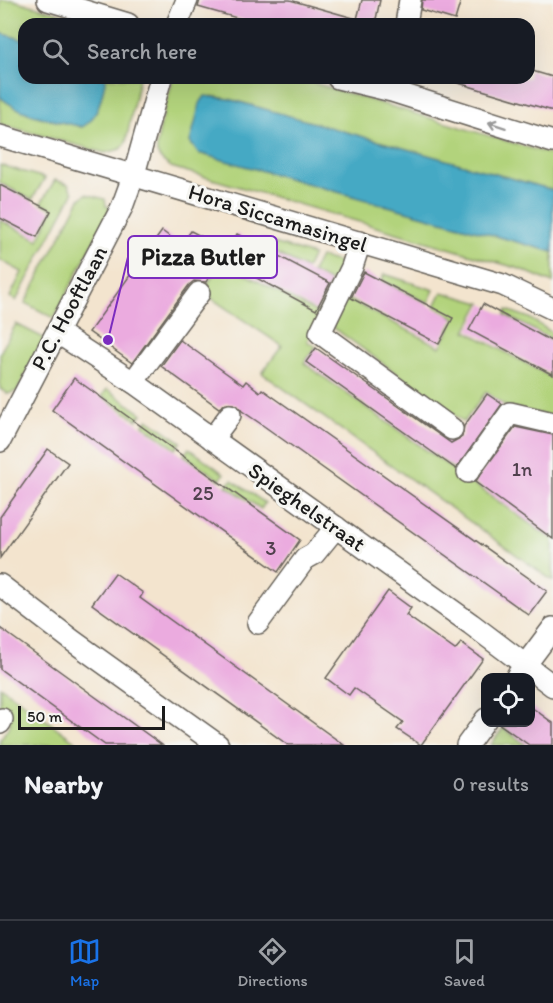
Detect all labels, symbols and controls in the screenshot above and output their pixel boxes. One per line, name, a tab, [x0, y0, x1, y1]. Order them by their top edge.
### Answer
search box	[18, 18, 535, 84]
icon: search	[39, 35, 72, 68]
text: Search here	[87, 38, 197, 65]
one-way arrow	[488, 118, 507, 129]
street label: Hora Siccamasingel	[185, 178, 371, 258]
callout: Pizza Butler	[128, 236, 277, 278]
street label: P.C. Hooftlaan	[25, 241, 113, 375]
text: Pizza Butler	[141, 242, 266, 271]
street label: Spieghelstraat	[243, 457, 371, 557]
house number: 1n	[512, 457, 532, 481]
house number: 25	[192, 481, 214, 505]
house number: 3	[266, 536, 277, 560]
map controls	[481, 673, 535, 727]
button: locate	[481, 673, 535, 727]
scale bar	[18, 703, 165, 730]
text: 50 m	[27, 707, 62, 726]
text: Nearby	[24, 768, 103, 800]
text: 0 results	[453, 772, 529, 796]
tab: Map	[68, 935, 101, 990]
tab: Directions	[237, 935, 308, 990]
tab: Saved	[444, 935, 485, 990]

